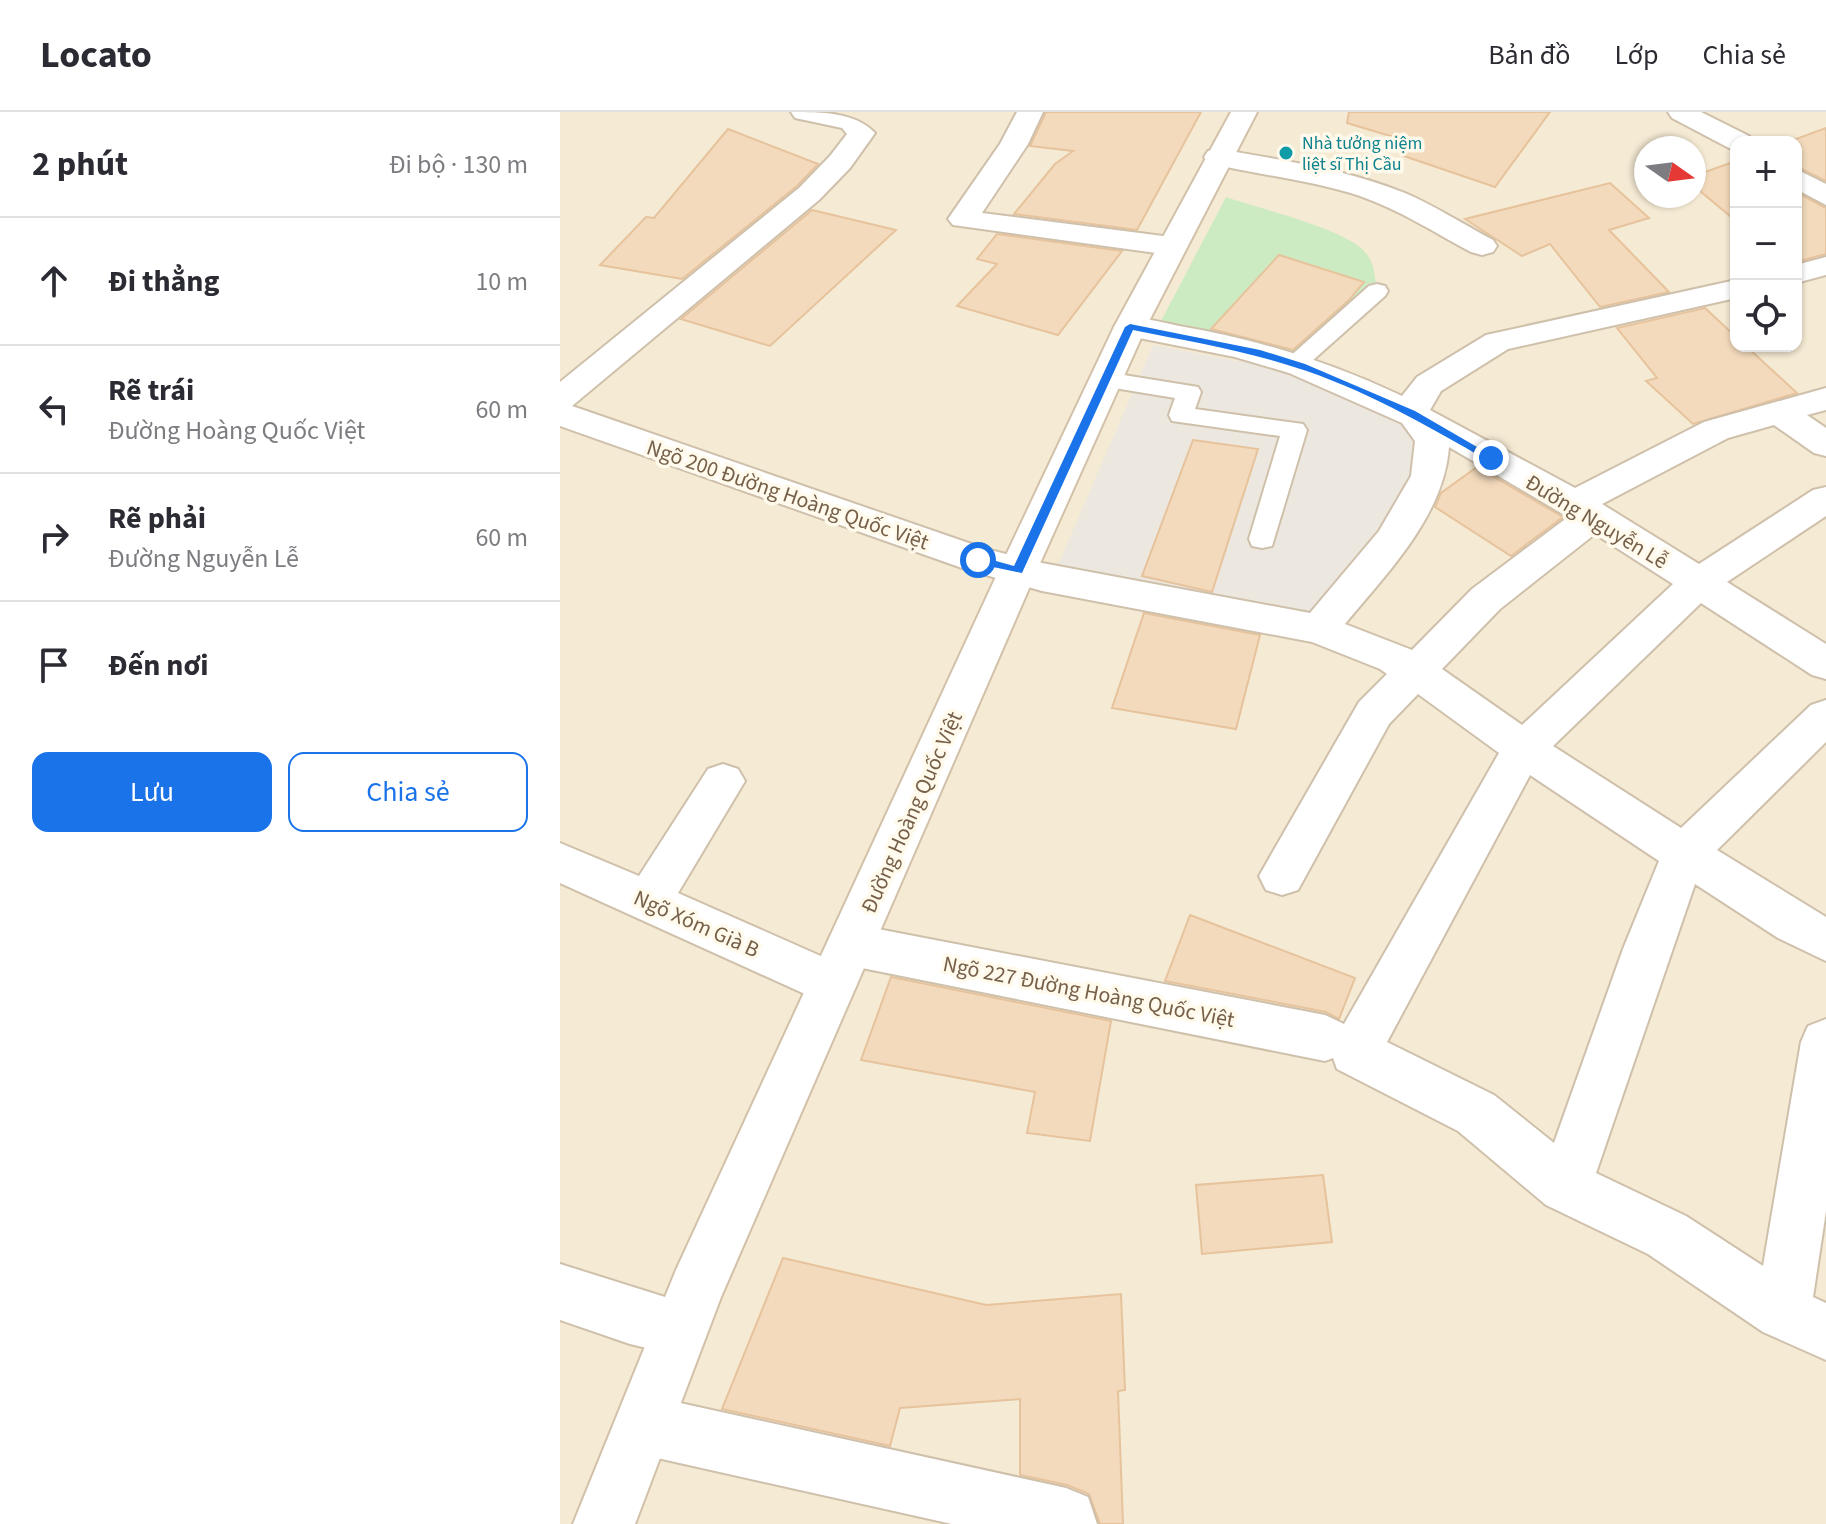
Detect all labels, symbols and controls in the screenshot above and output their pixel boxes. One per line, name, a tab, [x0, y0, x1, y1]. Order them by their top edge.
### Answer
text: Locato	[40, 28, 152, 82]
text: Bản đồ	[1488, 35, 1571, 75]
text: Lớp	[1615, 35, 1659, 75]
text: Chia sẻ	[1703, 35, 1786, 75]
place label: Nhà tưởng niệm liệt sĩ Thị Cầu	[1302, 131, 1422, 177]
north arrow	[1634, 136, 1706, 208]
map controls	[1730, 136, 1802, 352]
button: +	[1730, 136, 1802, 208]
text: 2 phút	[32, 140, 128, 189]
marker: Nhà tưởng niệm liệt sĩ Thị Cầu	[1277, 144, 1295, 162]
text: Đi bộ · 130 m	[389, 146, 528, 183]
button: −	[1730, 208, 1802, 280]
icon: ahead	[32, 259, 76, 303]
text: Đi thẳng	[108, 260, 220, 303]
text: 10 m	[475, 263, 528, 300]
button: locate	[1730, 280, 1802, 352]
text: Rẽ trái	[108, 369, 194, 412]
icon: left	[32, 387, 76, 431]
text: 60 m	[475, 391, 528, 428]
text: Đường Hoàng Quốc Việt	[108, 412, 365, 449]
street label: Ngõ 200 Đường Hoàng Quốc Việt	[642, 432, 933, 558]
route end	[1473, 440, 1509, 476]
street label: Đường Nguyễn Lễ	[1519, 467, 1674, 577]
text: Rẽ phải	[108, 497, 206, 540]
icon: right	[32, 515, 76, 559]
text: 60 m	[475, 519, 528, 556]
text: Đường Nguyễn Lễ	[108, 540, 299, 577]
route start	[960, 542, 996, 578]
icon: arrive	[32, 643, 76, 687]
text: Đến nơi	[108, 644, 208, 687]
street label: Đường Hoàng Quốc Việt	[853, 706, 971, 918]
button: Lưu	[32, 752, 272, 832]
button: Chia sẻ	[288, 752, 528, 832]
street label: Ngõ Xóm Già B	[629, 882, 765, 966]
street label: Ngõ 227 Đường Hoàng Quốc Việt	[940, 948, 1238, 1036]

